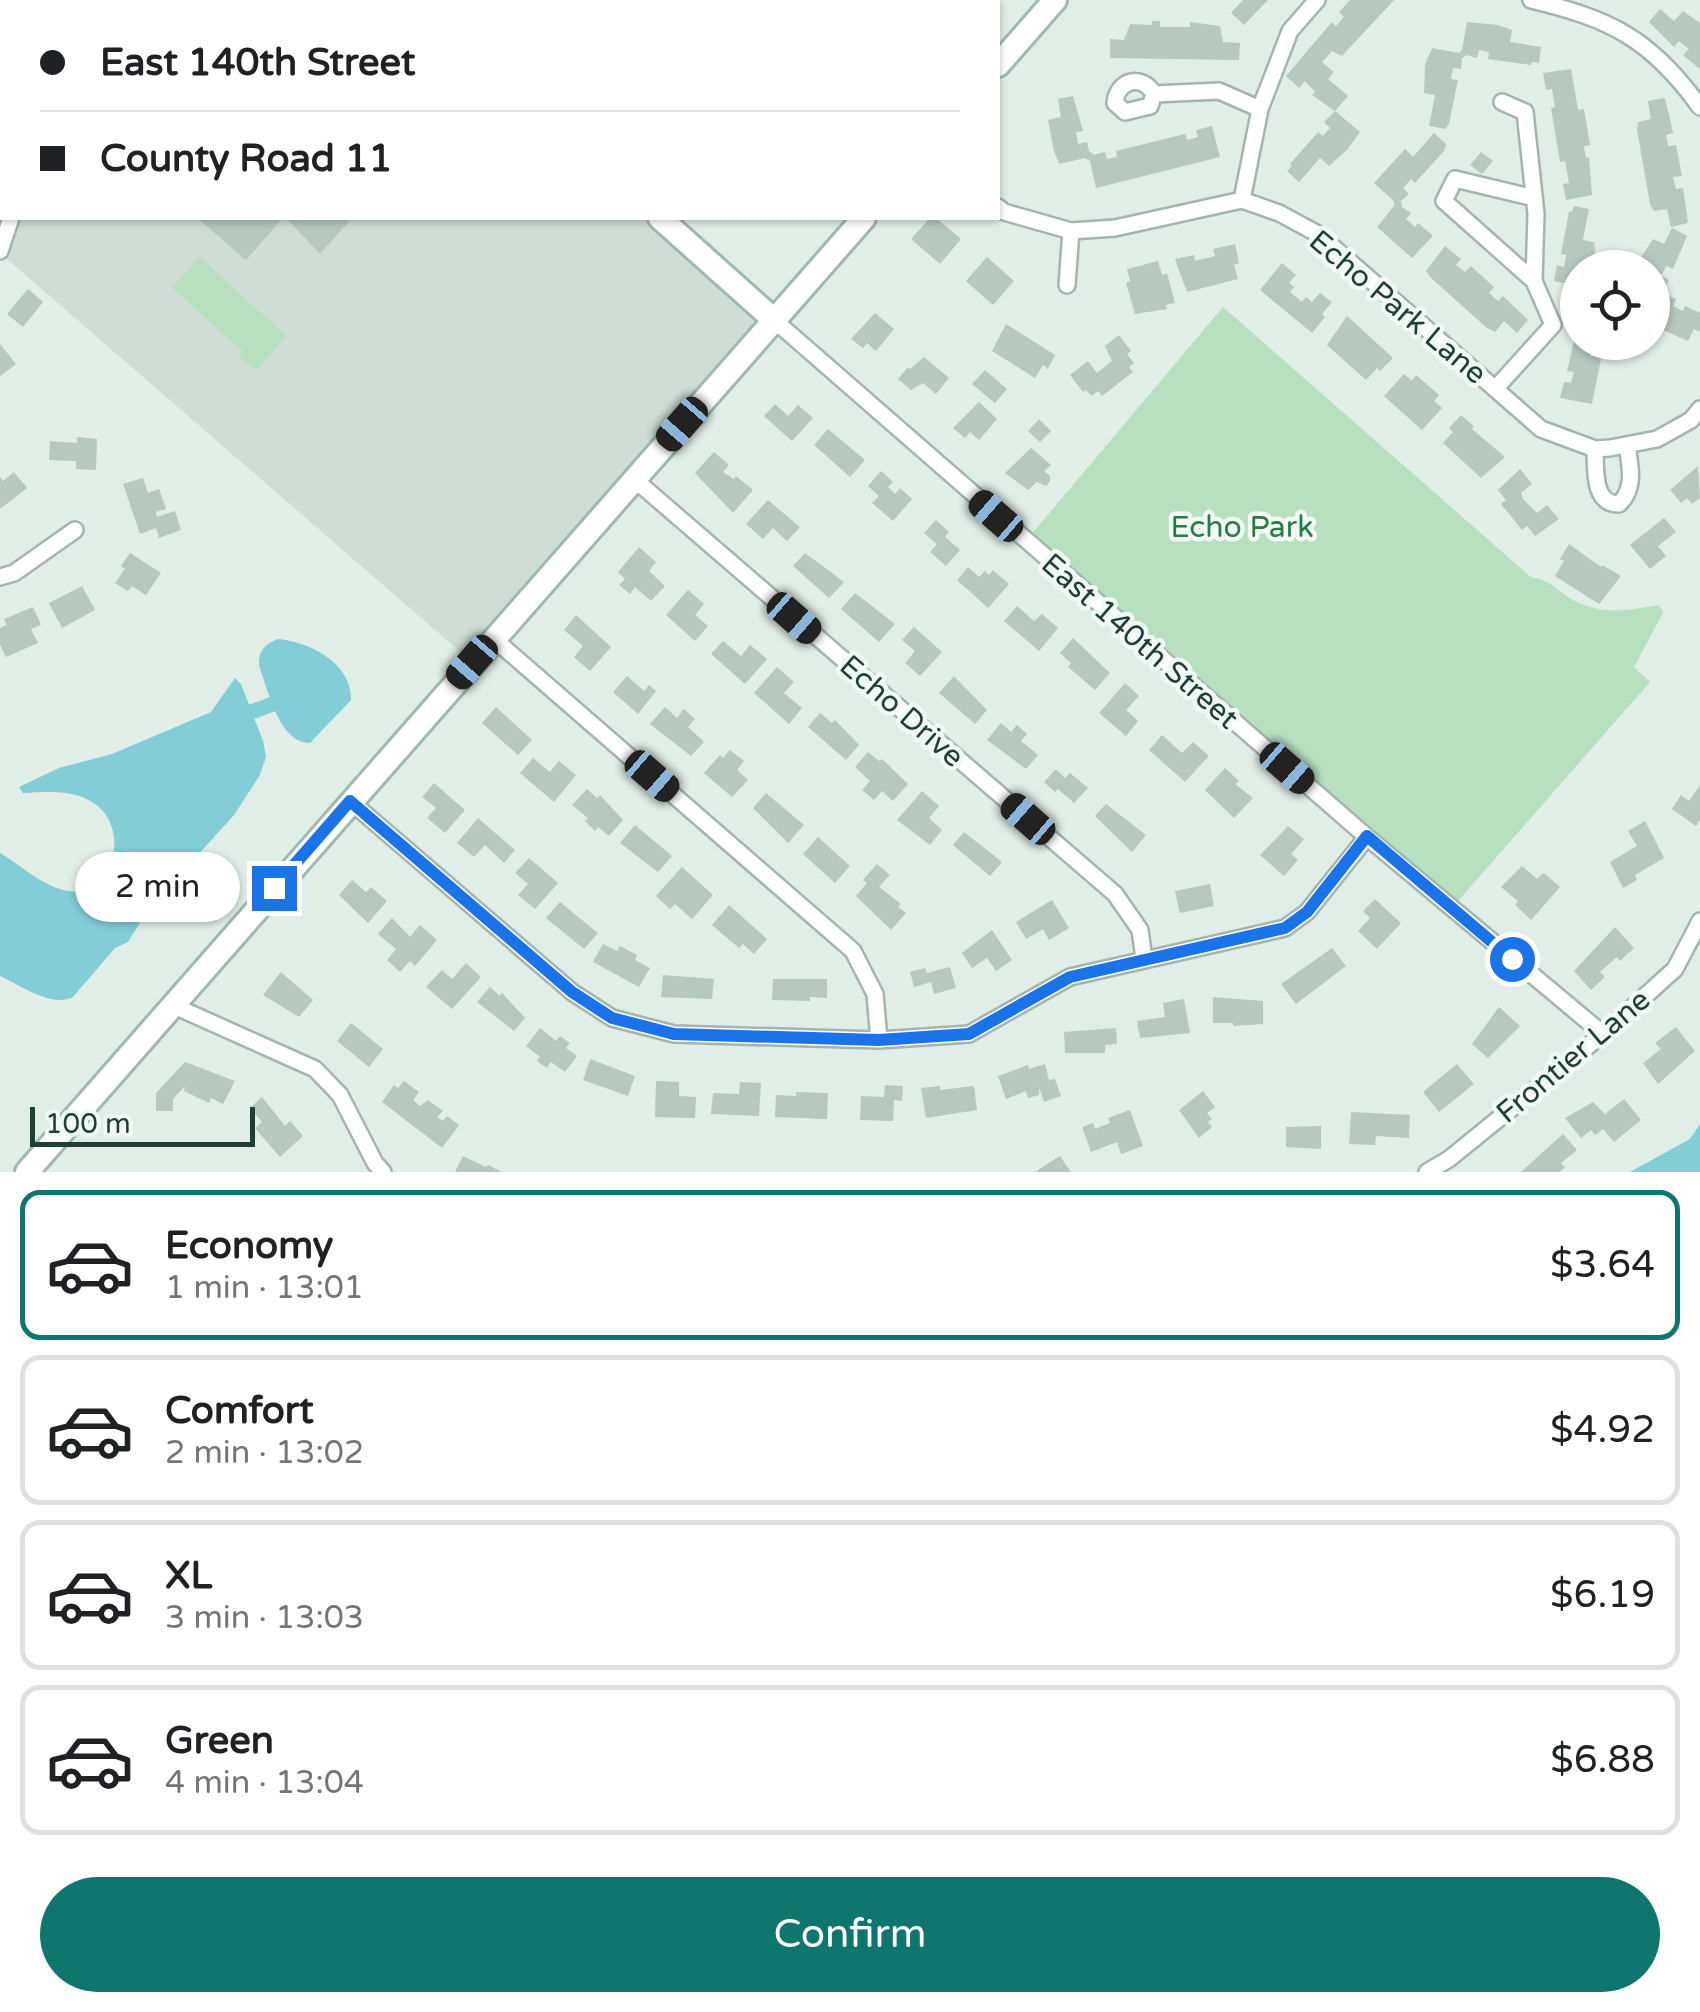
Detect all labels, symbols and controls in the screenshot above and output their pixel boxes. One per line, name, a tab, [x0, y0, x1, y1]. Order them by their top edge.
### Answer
text: East 140th Street	[100, 40, 416, 86]
text: County Road 11	[100, 136, 392, 182]
street label: Echo Park Lane	[1301, 222, 1494, 392]
map controls	[1560, 250, 1670, 360]
button: locate	[1560, 250, 1670, 360]
car	[651, 392, 713, 456]
car	[964, 485, 1028, 547]
park label: Echo Park	[1170, 509, 1314, 546]
street label: East 140th Street	[1034, 546, 1246, 737]
car	[762, 587, 826, 649]
car	[441, 630, 503, 694]
street label: Echo Drive	[832, 647, 972, 776]
car	[1255, 737, 1319, 799]
car	[620, 745, 684, 807]
car	[996, 788, 1060, 850]
callout: 2 min	[74, 853, 239, 923]
route end	[252, 866, 297, 911]
text: 2 min	[115, 868, 200, 906]
route start	[1490, 937, 1535, 982]
street label: Frontier Lane	[1489, 981, 1658, 1131]
scale bar	[30, 1102, 255, 1146]
text: 100 m	[45, 1107, 131, 1141]
icon: car	[45, 1220, 135, 1310]
text: Economy	[165, 1223, 333, 1269]
text: $3.64	[1550, 1242, 1655, 1288]
text: 1 min · 13:01	[165, 1269, 364, 1307]
icon: car	[45, 1385, 135, 1475]
text: Comfort	[165, 1388, 314, 1434]
text: $4.92	[1550, 1407, 1655, 1453]
text: 2 min · 13:02	[165, 1434, 364, 1472]
icon: car	[45, 1550, 135, 1640]
text: XL	[165, 1553, 212, 1599]
text: $6.19	[1550, 1572, 1655, 1618]
text: 3 min · 13:03	[165, 1599, 364, 1637]
icon: car	[45, 1715, 135, 1805]
text: Green	[165, 1718, 274, 1764]
text: $6.88	[1550, 1737, 1655, 1783]
text: 4 min · 13:04	[165, 1764, 364, 1802]
button: Confirm	[40, 1877, 1660, 1992]

